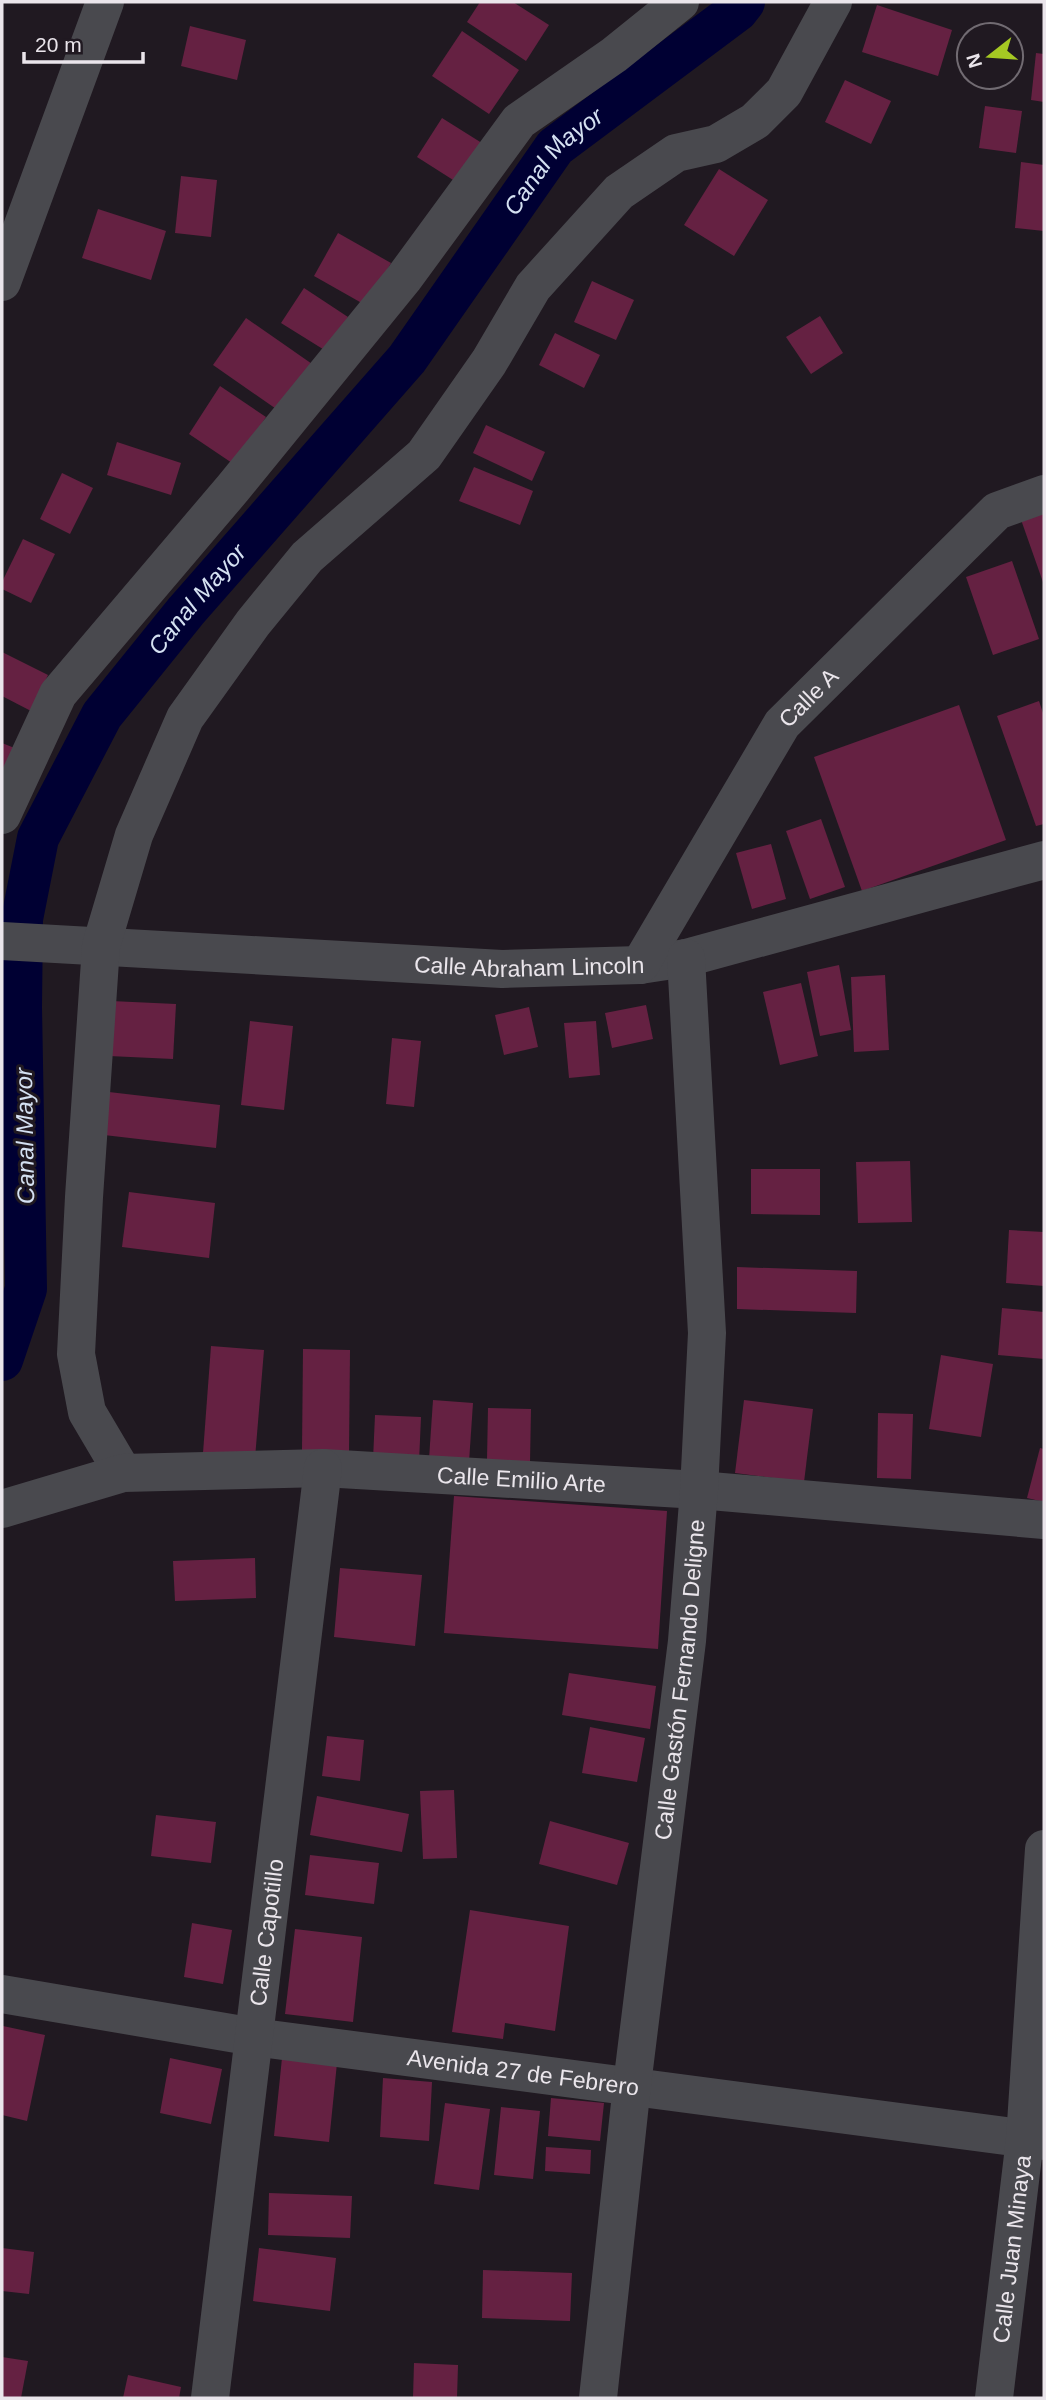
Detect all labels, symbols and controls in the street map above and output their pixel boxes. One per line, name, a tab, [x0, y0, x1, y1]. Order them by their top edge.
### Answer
scale bar	[24, 21, 144, 65]
north arrow	[955, 21, 1025, 91]
text: 20 m	[35, 33, 82, 56]
text: N	[962, 51, 986, 70]
water label: Canal Mayor	[498, 101, 609, 220]
water label: Canal Mayor	[142, 538, 252, 660]
street label: Calle A	[773, 662, 844, 733]
street label: Calle Abraham Lincoln	[413, 951, 645, 982]
water label: Canal Mayor	[10, 1067, 39, 1204]
street label: Calle Emilio Arte	[436, 1462, 606, 1498]
street label: Calle Gastón Fernando Deligne	[649, 1518, 710, 1842]
street label: Calle Capotillo	[245, 1857, 288, 2008]
street label: Avenida 27 de Febrero	[405, 2044, 641, 2101]
street label: Calle Juan Minaya	[988, 2153, 1036, 2345]

